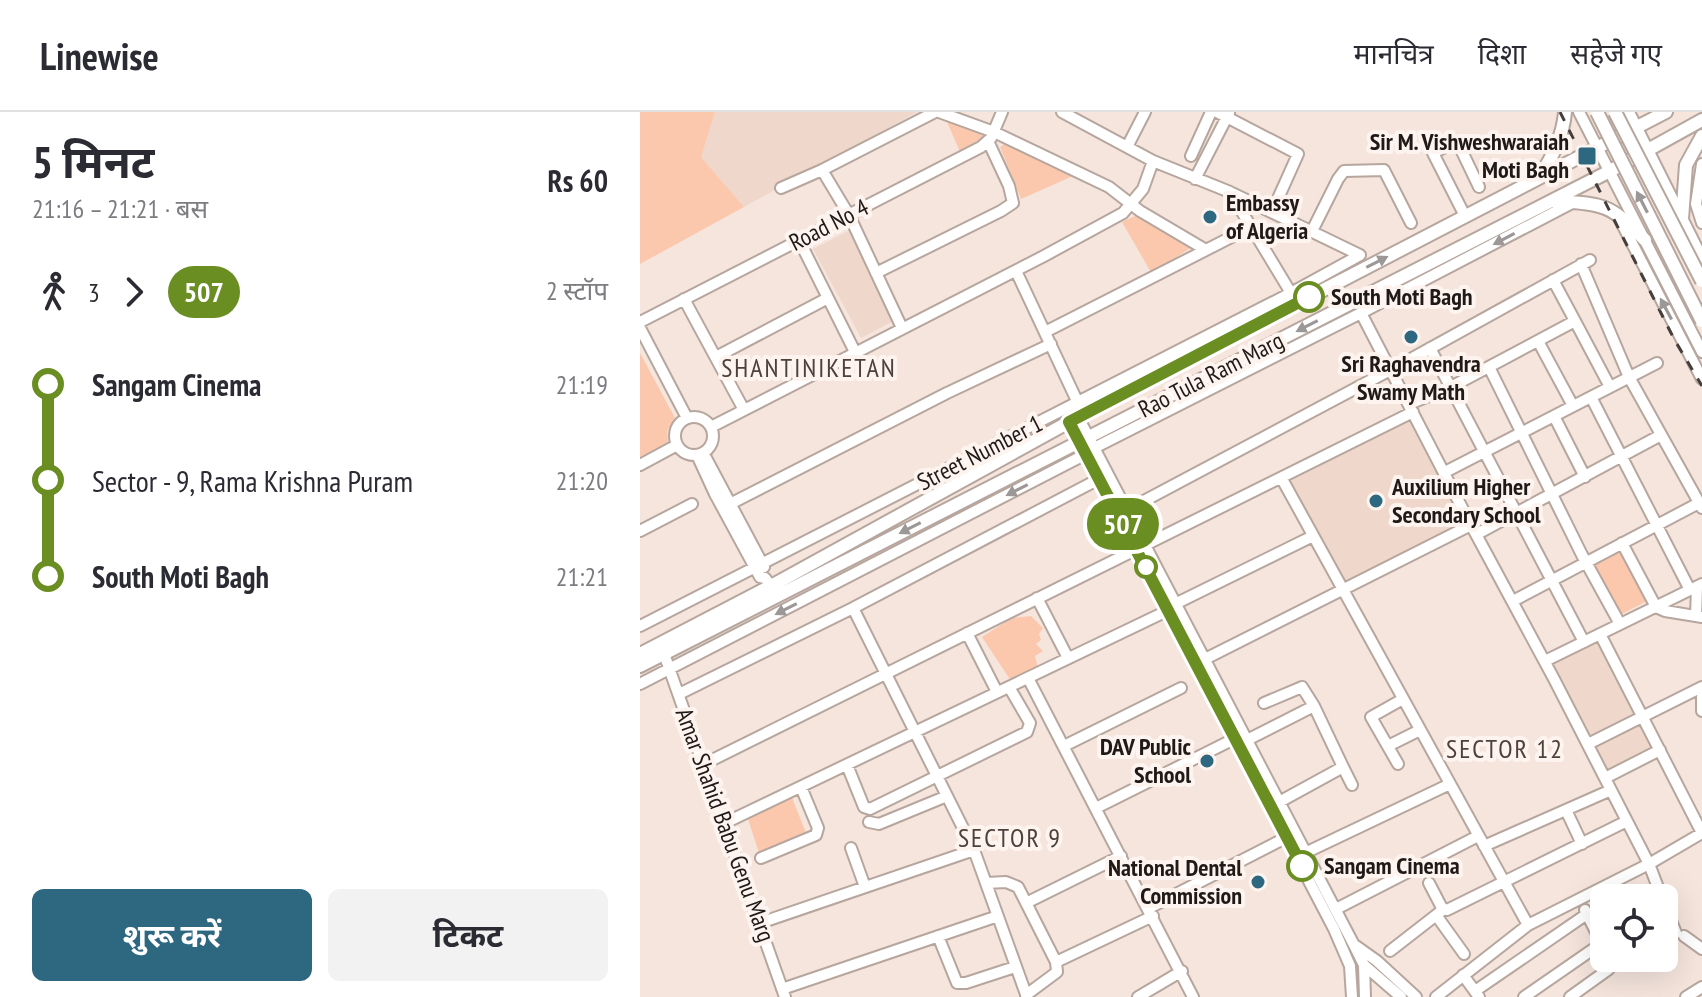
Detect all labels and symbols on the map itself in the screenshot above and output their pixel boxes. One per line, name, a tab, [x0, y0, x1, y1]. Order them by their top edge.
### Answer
place label: Sir M. Vishweshwaraiah Moti Bagh	[1370, 126, 1569, 185]
marker: Sir M. Vishweshwaraiah Moti Bagh	[1576, 145, 1598, 167]
place label: Embassy of Algeria	[1226, 187, 1308, 246]
one-way arrow	[1635, 190, 1648, 213]
street label: Road No 4	[784, 191, 874, 258]
marker: Embassy of Algeria	[1201, 208, 1219, 226]
one-way arrow	[1493, 232, 1515, 246]
one-way arrow	[1366, 255, 1389, 268]
place label: South Moti Bagh	[1331, 281, 1473, 312]
marker: South Moti Bagh	[1294, 282, 1324, 312]
one-way arrow	[1660, 298, 1673, 321]
one-way arrow	[1295, 319, 1318, 332]
street label: Rao Tula Ram Marg	[1133, 325, 1289, 424]
marker: Sri Raghavendra Swamy Math	[1402, 328, 1420, 346]
place label: Sri Raghavendra Swamy Math	[1341, 348, 1481, 407]
district label: SHANTINIKETAN	[721, 351, 897, 384]
street label: Street Number 1	[912, 408, 1048, 497]
place label: Auxilium Higher Secondary School	[1391, 471, 1541, 530]
one-way arrow	[1005, 483, 1028, 496]
marker: Auxilium Higher Secondary School	[1367, 492, 1385, 510]
line badge: 507	[1077, 498, 1169, 550]
one-way arrow	[899, 521, 922, 535]
unlabelled marker	[1135, 556, 1157, 578]
one-way arrow	[774, 603, 797, 616]
street label: Amar Shahid Babu Genu Marg	[669, 704, 782, 946]
place label: DAV Public School	[1100, 731, 1192, 790]
district label: SECTOR 12	[1446, 732, 1564, 765]
marker: DAV Public School	[1198, 752, 1216, 770]
district label: SECTOR 9	[958, 821, 1062, 854]
place label: Sangam Cinema	[1324, 850, 1460, 881]
marker: Sangam Cinema	[1287, 851, 1317, 881]
place label: National Dental Commission	[1108, 852, 1242, 911]
marker: National Dental Commission	[1249, 873, 1267, 891]

